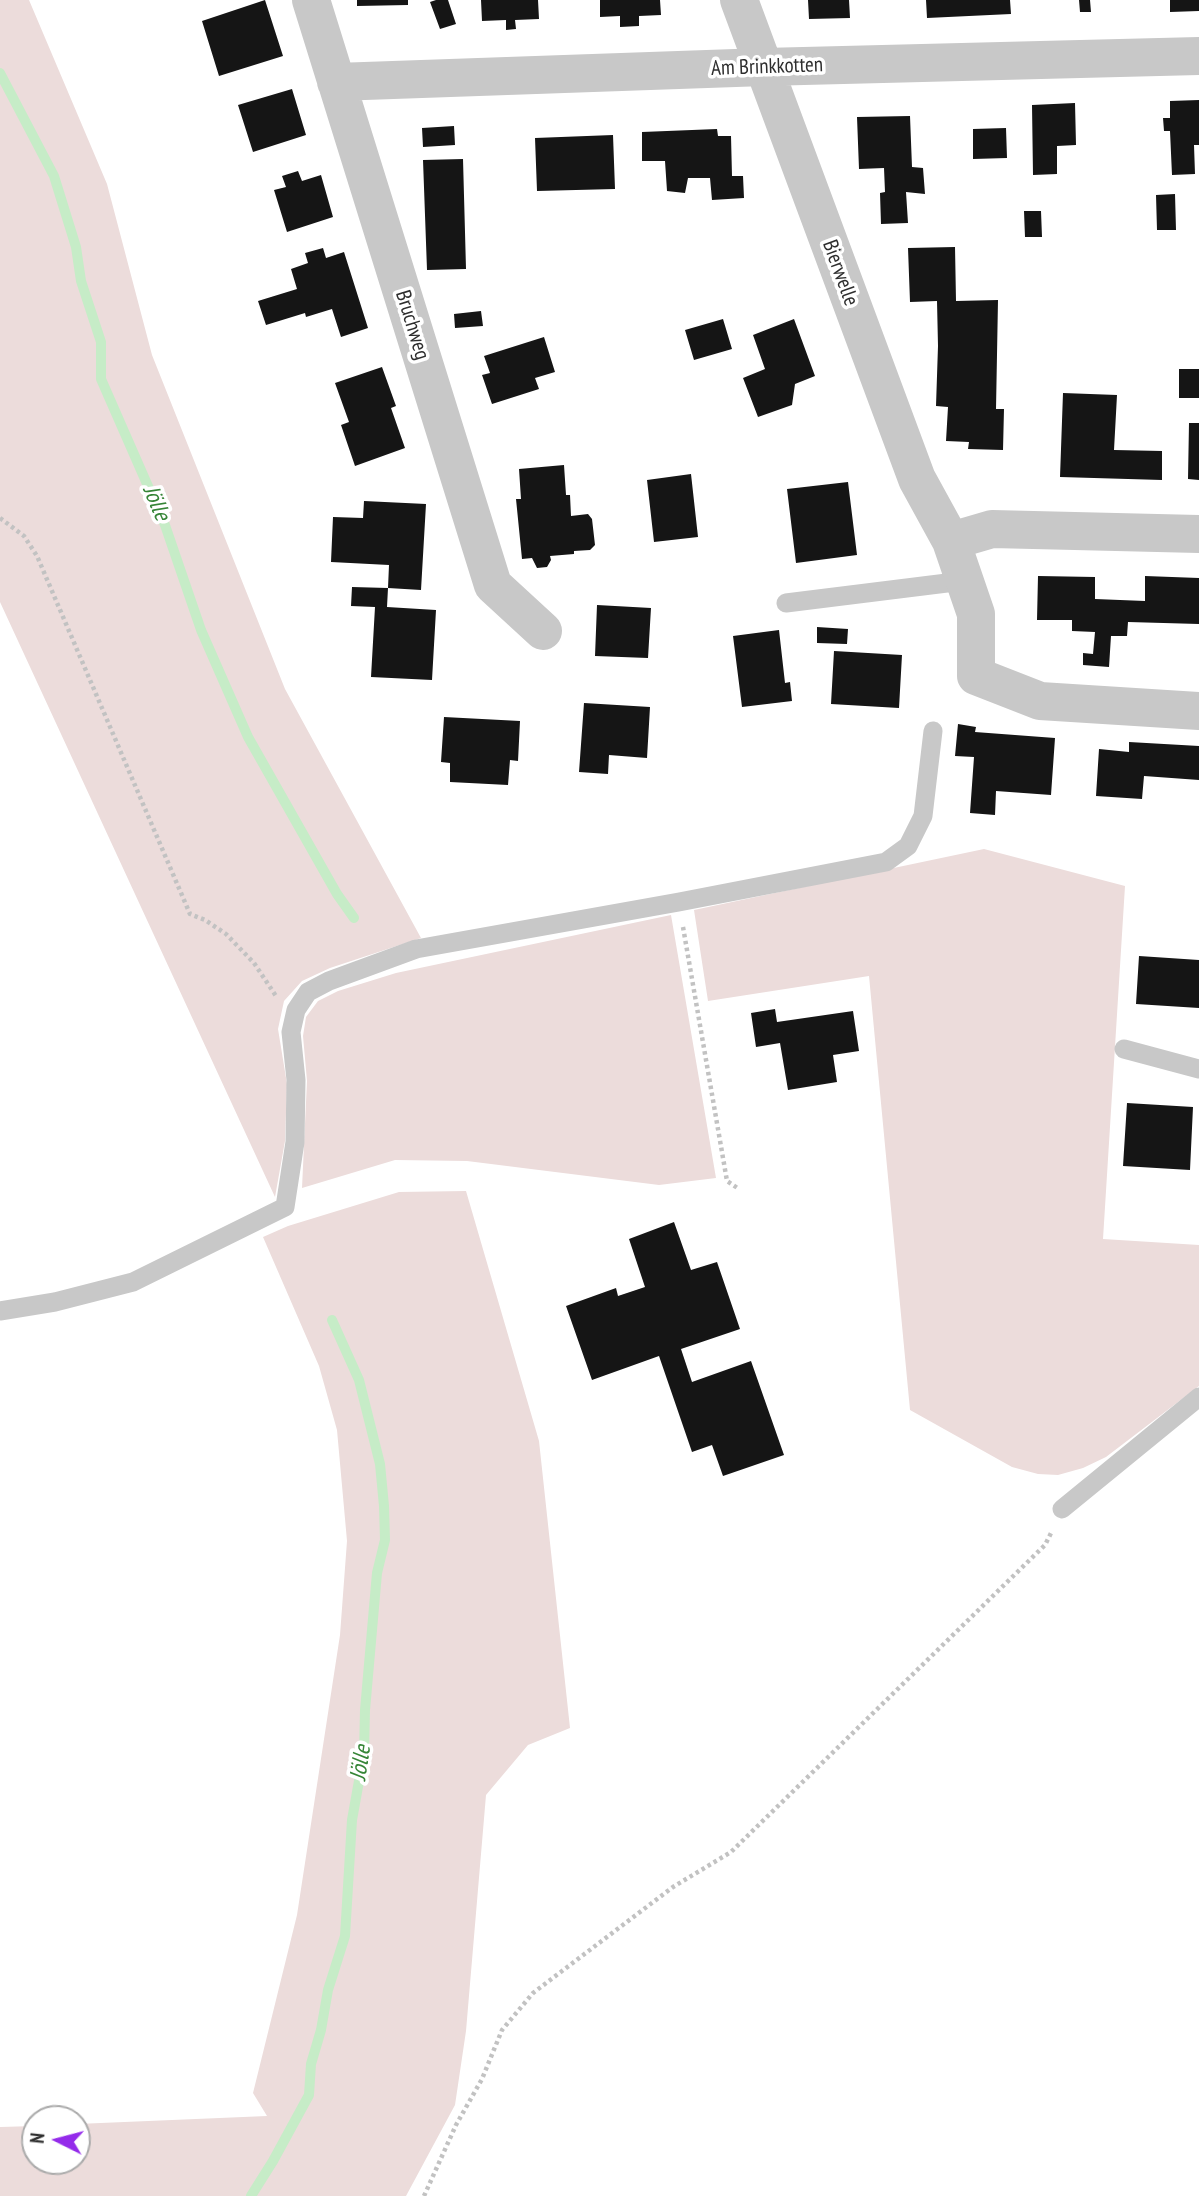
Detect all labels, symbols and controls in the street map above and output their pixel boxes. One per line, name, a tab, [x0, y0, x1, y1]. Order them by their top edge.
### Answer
street label: Am Brinkkotten	[711, 52, 823, 82]
street label: Bierwelle	[816, 237, 864, 309]
street label: Bruchweg	[390, 287, 434, 363]
water label: Jölle	[136, 481, 176, 525]
water label: Jölle	[345, 1743, 377, 1783]
north arrow	[21, 2105, 91, 2175]
text: N	[25, 2132, 50, 2144]

